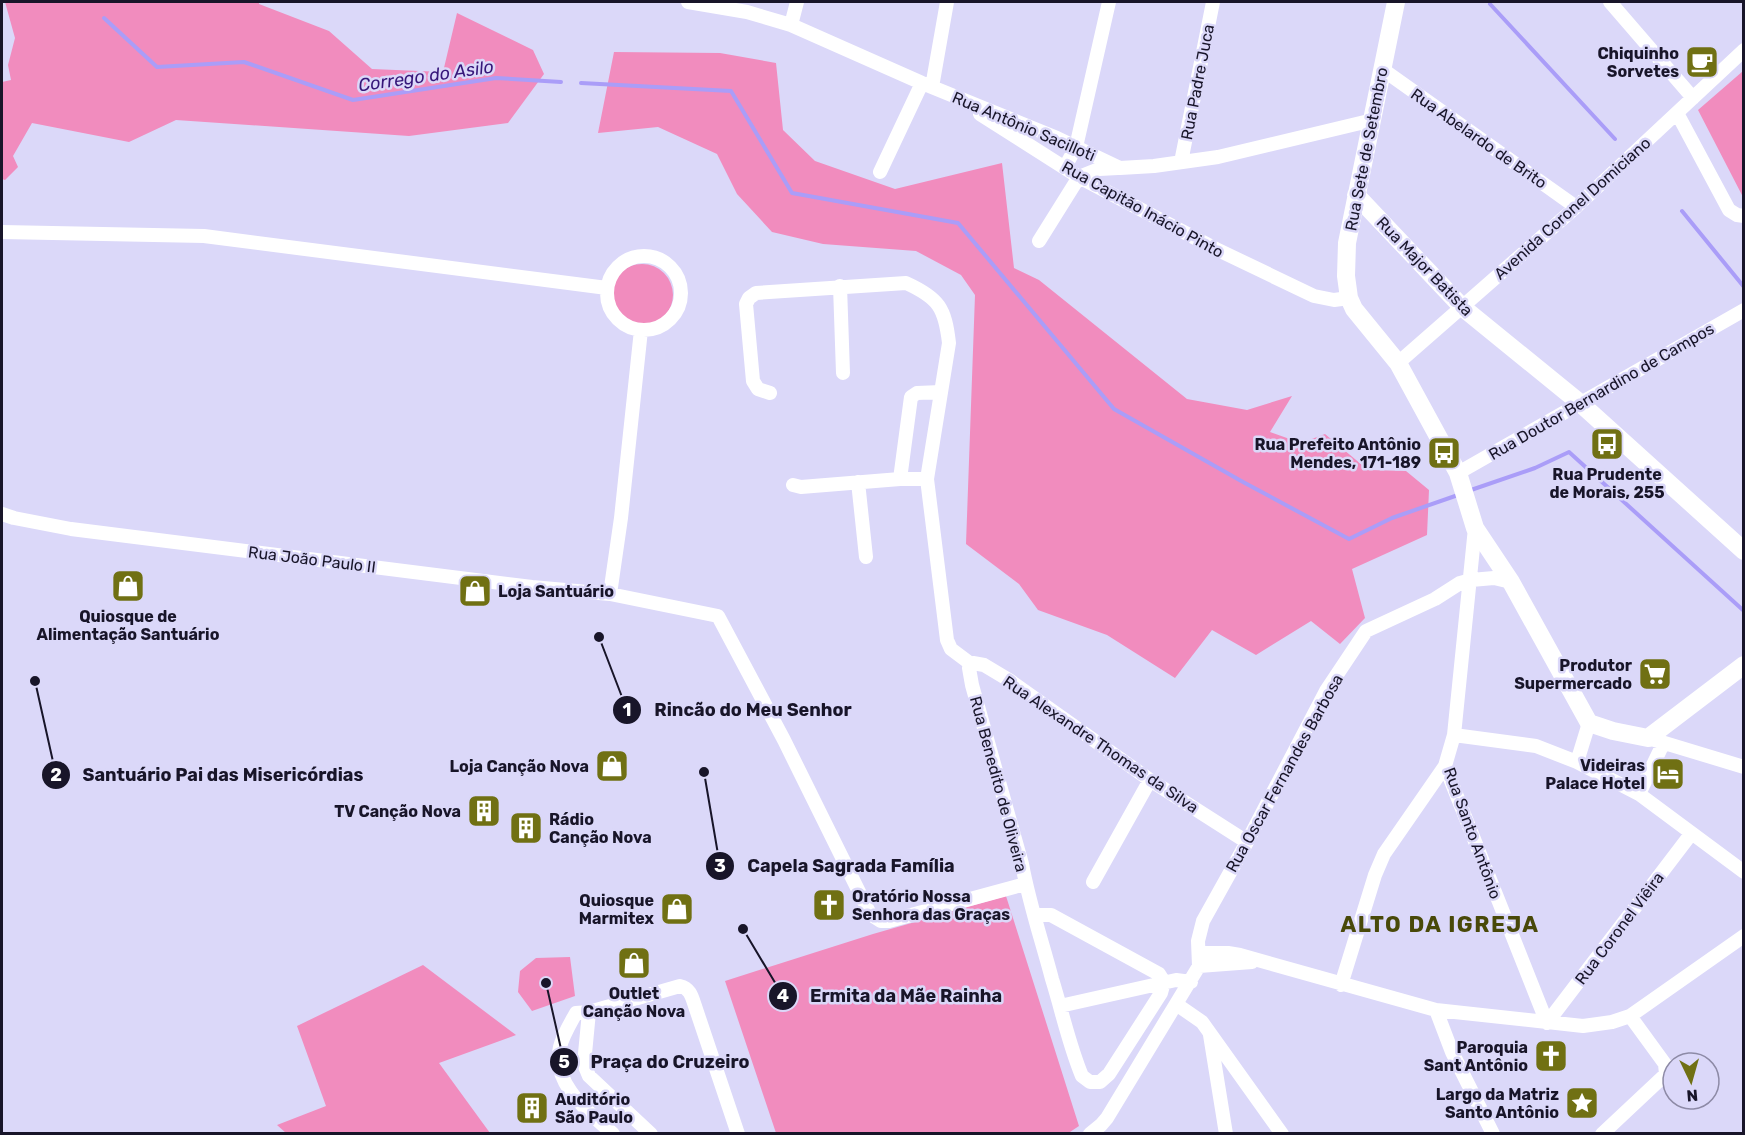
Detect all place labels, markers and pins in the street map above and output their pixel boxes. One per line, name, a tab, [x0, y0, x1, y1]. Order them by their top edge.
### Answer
place label: Chiquinho Sorvetes	[1597, 44, 1679, 81]
cafe icon: Chiquinho Sorvetes	[1684, 44, 1720, 80]
bus stop icon: Rua Prudente de Morais, 255	[1589, 426, 1625, 462]
place label: Rua Prefeito Antônio Mendes, 171-189	[1255, 435, 1421, 472]
bus stop icon: Rua Prefeito Antônio Mendes, 171-189	[1426, 435, 1462, 471]
place label: Rua Prudente de Morais, 255	[1550, 465, 1664, 502]
shop icon: Quiosque de Alimentação Santuário	[110, 568, 146, 604]
shop icon: Loja Santuário	[457, 573, 493, 609]
place label: Loja Santuário	[498, 582, 614, 601]
place label: Quiosque de Alimentação Santuário	[37, 607, 220, 644]
place label: Produtor Supermercado	[1514, 656, 1633, 693]
supermarket icon: Produtor Supermercado	[1637, 656, 1673, 692]
callout: Rincão do Meu Senhor	[612, 692, 864, 728]
shop icon: Loja Canção Nova	[594, 748, 630, 784]
place label: Videiras Palace Hotel	[1545, 756, 1645, 793]
hotel icon: Videiras Palace Hotel	[1650, 756, 1686, 792]
callout: Santuário Pai das Misericórdias	[41, 757, 376, 793]
place label: Loja Canção Nova	[449, 757, 589, 776]
building icon: TV Canção Nova	[466, 793, 502, 829]
place label: TV Canção Nova	[334, 802, 461, 821]
building icon: Rádio Canção Nova	[508, 810, 544, 846]
place label: Rádio Canção Nova	[549, 810, 652, 847]
callout: Capela Sagrada Família	[705, 848, 967, 884]
church icon: Oratório Nossa Senhora das Graças	[811, 887, 847, 923]
place label: Oratório Nossa Senhora das Graças	[852, 887, 1010, 924]
place label: Quiosque Marmitex	[579, 891, 655, 928]
shop icon: Quiosque Marmitex	[659, 891, 695, 927]
shop icon: Outlet Canção Nova	[616, 945, 652, 981]
callout: Ermita da Mãe Rainha	[768, 978, 1014, 1014]
place label: Outlet Canção Nova	[583, 984, 685, 1021]
place label: Paroquia Sant Antônio	[1424, 1038, 1528, 1075]
church icon: Paroquia Sant Antônio	[1533, 1038, 1569, 1074]
callout: Praça do Cruzeiro	[549, 1044, 762, 1080]
place label: Largo da Matriz Santo Antônio	[1436, 1085, 1559, 1122]
place icon: Largo da Matriz Santo Antônio	[1564, 1085, 1600, 1121]
building icon: Auditório São Paulo	[514, 1090, 550, 1126]
place label: Auditório São Paulo	[555, 1090, 633, 1127]

